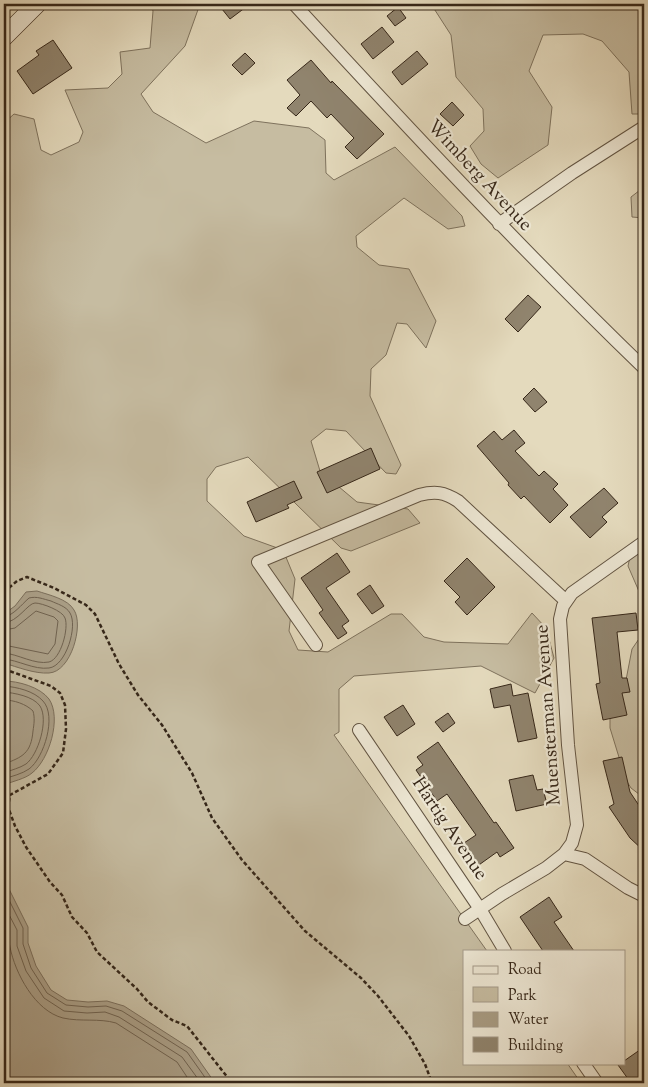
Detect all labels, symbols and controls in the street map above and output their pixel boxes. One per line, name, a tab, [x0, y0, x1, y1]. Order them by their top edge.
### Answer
street label: Wimberg Avenue	[420, 114, 538, 238]
street label: Muensterman Avenue	[529, 623, 569, 806]
street label: Hartig Avenue	[404, 772, 494, 886]
legend	[463, 950, 626, 1064]
text: Road	[508, 960, 542, 981]
text: Park	[508, 986, 537, 1007]
text: Water	[508, 1010, 549, 1031]
text: Building	[508, 1036, 563, 1057]

